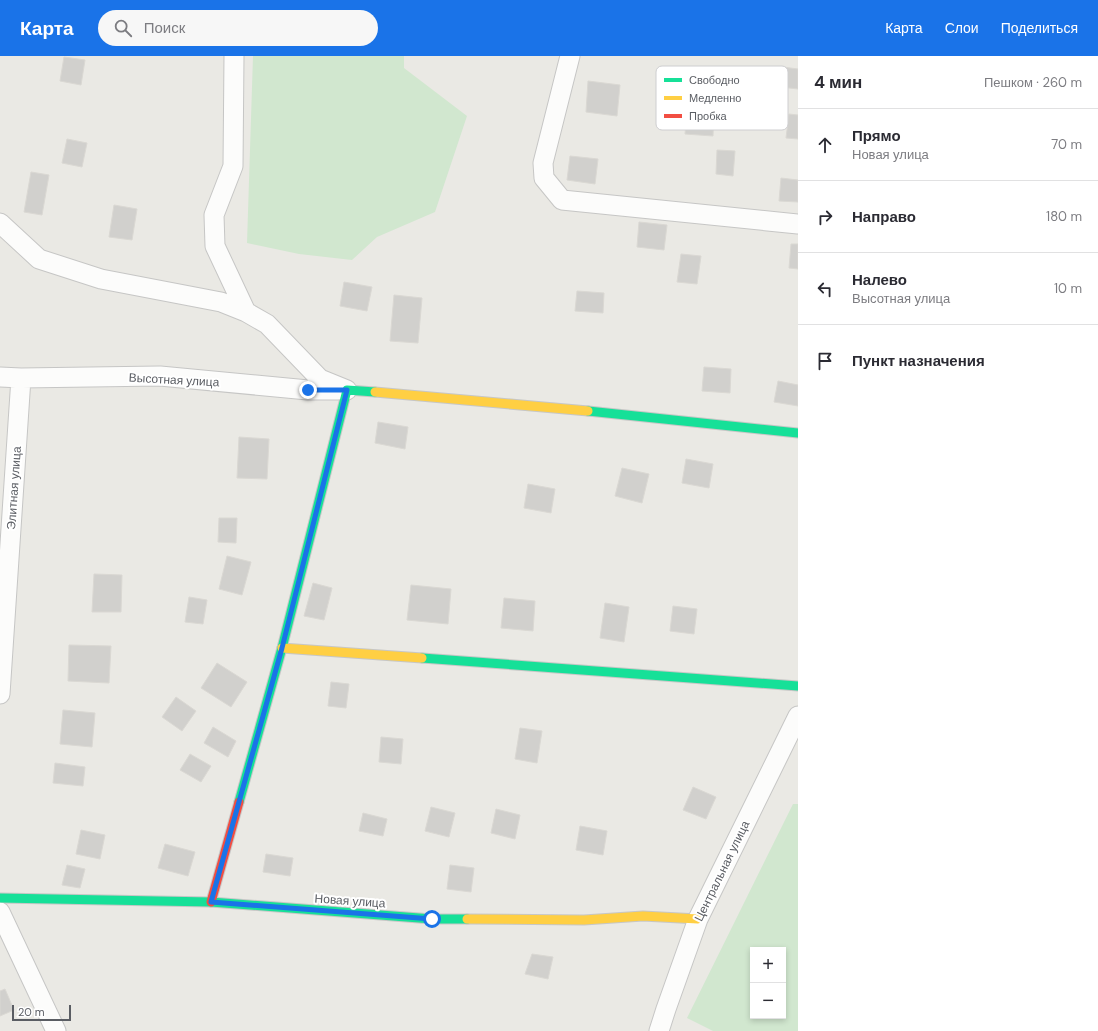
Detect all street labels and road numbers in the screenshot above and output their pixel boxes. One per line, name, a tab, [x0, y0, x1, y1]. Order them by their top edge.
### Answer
street label: Высотная улица	[128, 370, 220, 390]
street label: Элитная улица	[3, 446, 25, 530]
street label: Центральная улица	[691, 818, 753, 924]
street label: Новая улица	[314, 891, 386, 911]

